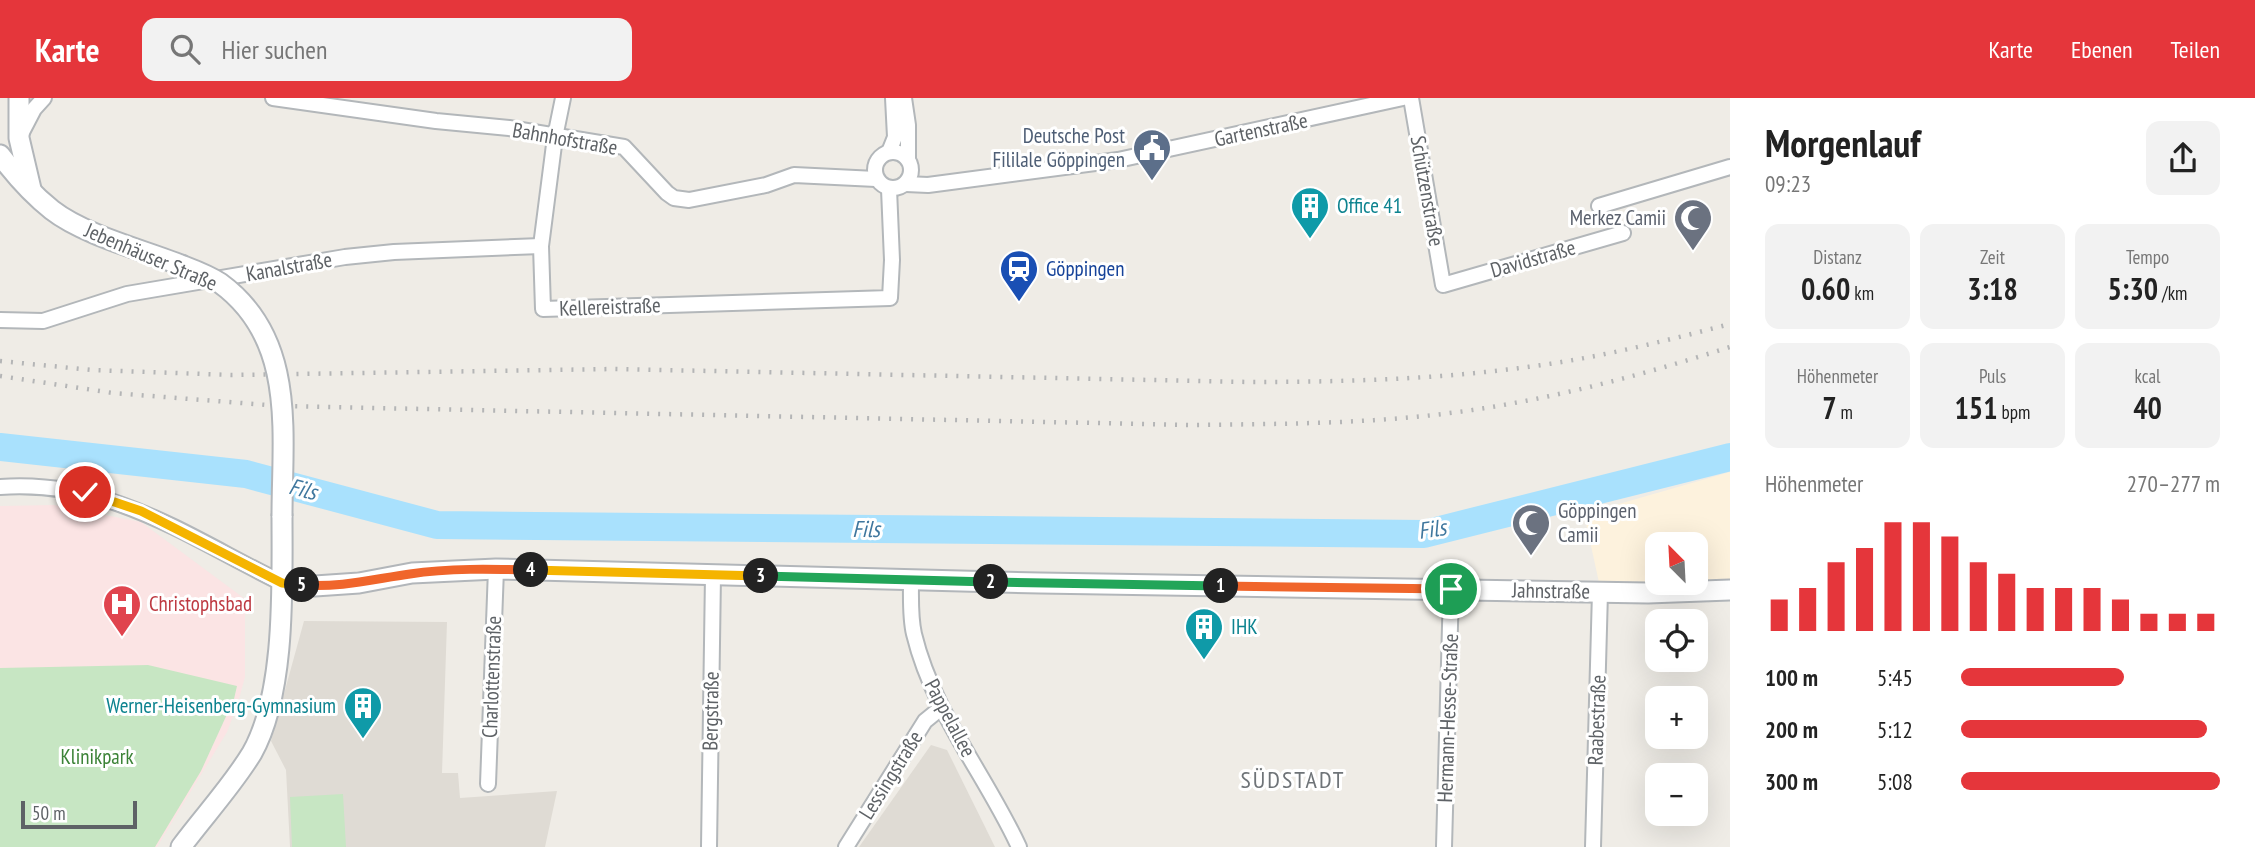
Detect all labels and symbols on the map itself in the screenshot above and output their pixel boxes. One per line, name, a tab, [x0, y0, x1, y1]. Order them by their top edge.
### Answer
street label: Gartenstraße	[1212, 106, 1310, 153]
street label: Bahnhofstraße	[510, 116, 620, 161]
place label: Deutsche Post Fililale Göppingen	[993, 122, 1125, 173]
public building icon: Deutsche Post Fililale Göppingen	[1131, 127, 1173, 182]
street label: Schützenstraße	[1404, 134, 1450, 248]
building icon: Office 41	[1289, 185, 1331, 240]
place label: Office 41	[1337, 192, 1402, 219]
mosque icon: Merkez Camii	[1672, 197, 1714, 252]
place label: Merkez Camii	[1570, 204, 1666, 231]
street label: Jebenhäuser Straße	[80, 216, 222, 297]
street label: Davidstraße	[1487, 234, 1578, 284]
street label: Kanalstraße	[244, 246, 334, 287]
station icon: Göppingen	[998, 248, 1040, 303]
place label: Göppingen	[1046, 255, 1124, 282]
street label: Kellereistraße	[559, 291, 661, 322]
pin	[55, 462, 115, 522]
water label: Fils	[286, 471, 322, 507]
place label: Göppingen Camii	[1558, 497, 1636, 548]
mosque icon: Göppingen Camii	[1510, 502, 1552, 557]
water label: Fils	[1416, 512, 1450, 545]
water label: Fils	[852, 514, 882, 543]
north arrow	[1645, 532, 1708, 595]
pin: 4	[514, 552, 548, 588]
pin: 3	[744, 559, 778, 594]
pin	[1421, 559, 1481, 619]
pin: 2	[974, 564, 1009, 600]
pin: 5	[284, 568, 320, 602]
pin: 1	[1204, 568, 1238, 603]
street label: Jahnstraße	[1511, 576, 1590, 605]
hospital icon: Christophsbad	[101, 583, 143, 638]
place label: Christophsbad	[149, 590, 252, 617]
building icon: IHK	[1183, 606, 1225, 661]
place label: IHK	[1231, 613, 1258, 640]
street label: Charlottenstraße	[476, 615, 507, 739]
street label: Hermann-Hesse-Straße	[1431, 633, 1464, 803]
street label: Bergstraße	[696, 671, 725, 751]
street label: Pappelallee	[919, 674, 982, 761]
street label: Raabestraße	[1581, 674, 1612, 766]
building icon: Werner-Heisenberg-Gymnasium	[342, 685, 384, 740]
place label: Werner-Heisenberg-Gymnasium	[106, 692, 336, 719]
street label: Lessingstraße	[853, 725, 928, 824]
park label: Klinikpark	[60, 743, 134, 770]
district label: SÜDSTADT	[1241, 764, 1345, 795]
scale bar	[21, 798, 136, 830]

